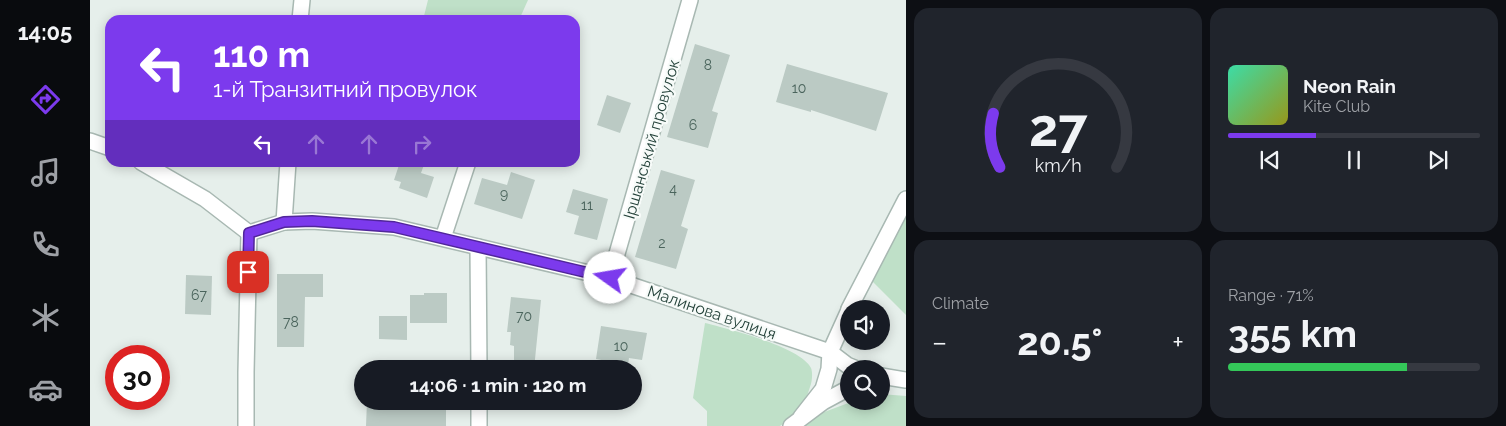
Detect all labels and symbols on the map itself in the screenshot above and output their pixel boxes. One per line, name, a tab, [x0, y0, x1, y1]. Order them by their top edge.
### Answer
street label: Іршанський провулок	[620, 57, 683, 221]
house number: 8	[704, 57, 712, 73]
house number: 10	[792, 80, 806, 96]
house number: 6	[689, 117, 697, 133]
house number: 4	[669, 181, 677, 197]
house number: 9	[500, 186, 508, 202]
house number: 11	[581, 197, 593, 213]
house number: 2	[658, 235, 666, 251]
pin	[227, 251, 269, 293]
position arrow	[583, 251, 635, 303]
street label: Малинова вулиця	[645, 282, 779, 343]
house number: 67	[191, 287, 207, 303]
house number: 70	[516, 308, 532, 324]
house number: 78	[283, 314, 299, 330]
house number: 10	[614, 338, 628, 354]
speed limit sign: 30	[105, 345, 170, 410]

